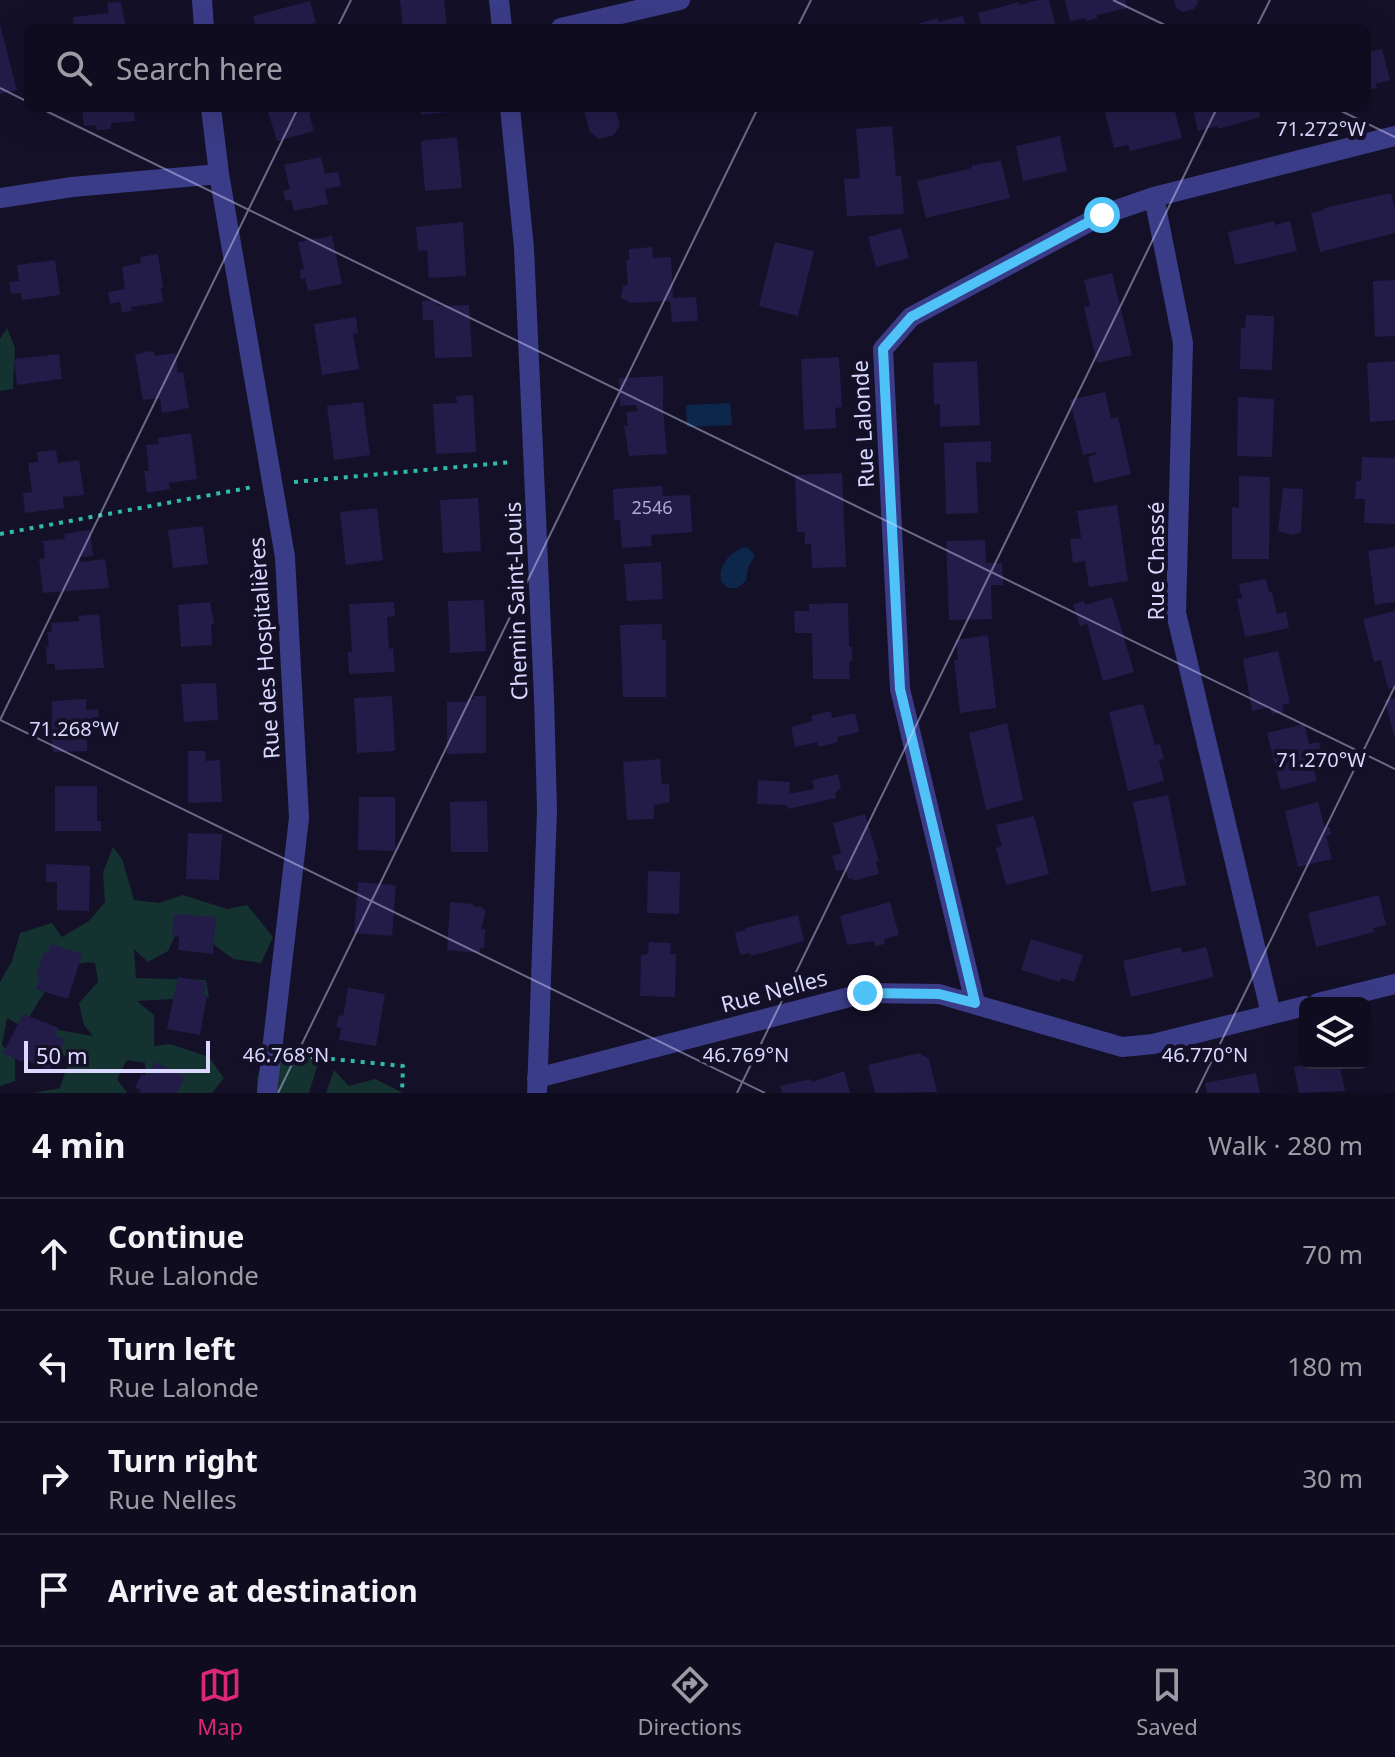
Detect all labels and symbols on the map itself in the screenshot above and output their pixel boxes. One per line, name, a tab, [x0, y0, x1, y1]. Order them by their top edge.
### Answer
text: 71.272°W	[1276, 115, 1366, 142]
route start	[1084, 197, 1120, 233]
street label: Rue Lalonde	[844, 359, 880, 489]
house number: 2546	[631, 495, 673, 519]
street label: Chemin Saint-Louis	[497, 501, 533, 701]
street label: Rue Chassé	[1140, 502, 1170, 620]
street label: Rue des Hospitalières	[240, 536, 286, 760]
text: 71.268°W	[29, 715, 119, 742]
text: 71.270°W	[1276, 746, 1366, 773]
street label: Rue Nelles	[717, 961, 830, 1019]
route end	[847, 975, 883, 1011]
scale bar	[24, 1037, 210, 1073]
text: 46.768°N	[243, 1041, 329, 1068]
text: 46.769°N	[703, 1041, 789, 1068]
text: 46.770°N	[1162, 1041, 1248, 1068]

